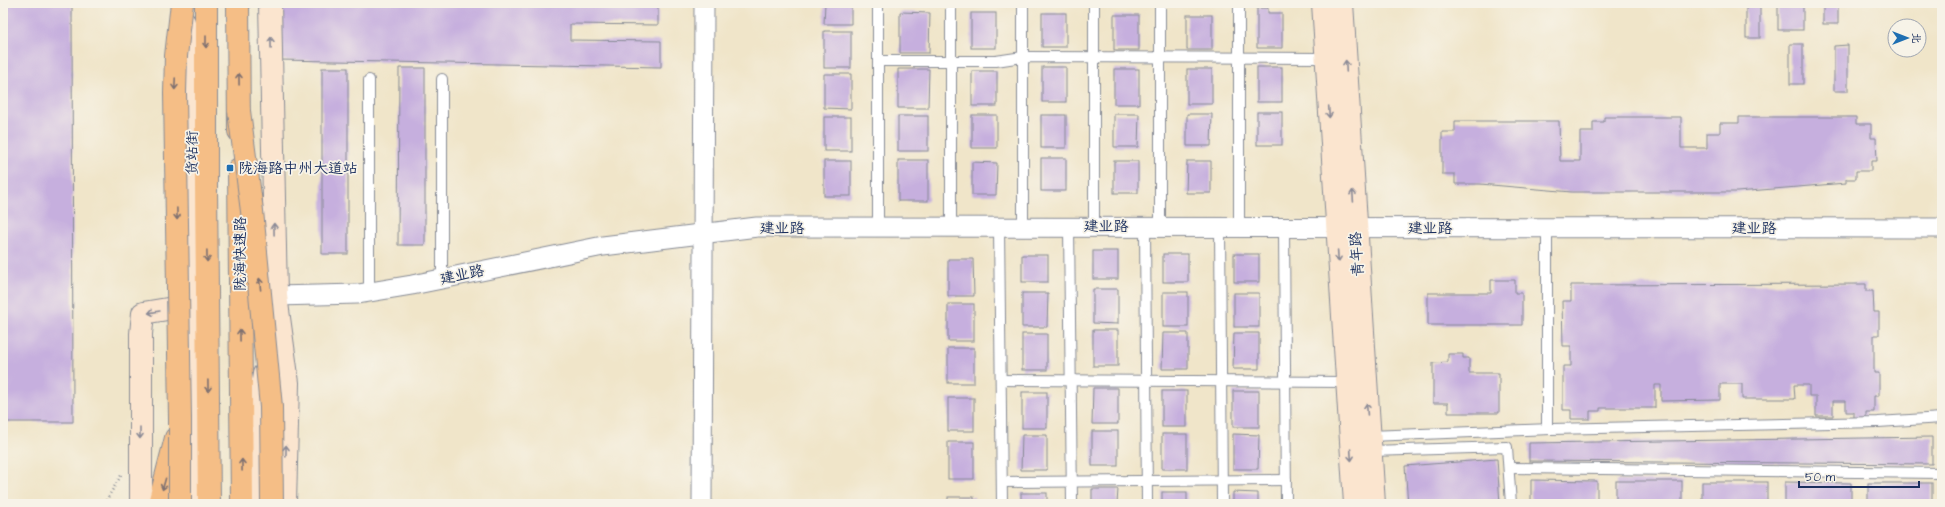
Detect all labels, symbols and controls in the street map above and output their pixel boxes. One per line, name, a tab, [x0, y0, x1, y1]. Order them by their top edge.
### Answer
north arrow	[1887, 18, 1927, 58]
text: 北	[1909, 33, 1924, 44]
one-way arrow	[202, 35, 210, 48]
one-way arrow	[267, 37, 275, 50]
one-way arrow	[1342, 60, 1349, 73]
one-way arrow	[235, 73, 243, 86]
one-way arrow	[171, 77, 179, 90]
one-way arrow	[1326, 105, 1333, 118]
street label: 货站街	[182, 130, 203, 176]
place label: 陇海路中州大道站	[238, 158, 358, 179]
marker: 陇海路中州大道站	[225, 163, 235, 173]
one-way arrow	[1349, 190, 1356, 203]
one-way arrow	[173, 207, 181, 220]
street label: 陇海快速路	[230, 216, 251, 292]
street label: 建业路	[1083, 216, 1129, 237]
street label: 建业路	[759, 218, 805, 239]
street label: 建业路	[1407, 218, 1453, 239]
street label: 建业路	[1731, 218, 1777, 239]
one-way arrow	[270, 223, 278, 236]
street label: 青年路	[1345, 231, 1369, 277]
one-way arrow	[203, 249, 211, 262]
one-way arrow	[1334, 249, 1341, 262]
street label: 建业路	[438, 260, 486, 290]
one-way arrow	[256, 278, 263, 291]
one-way arrow	[148, 308, 161, 316]
one-way arrow	[236, 329, 244, 342]
one-way arrow	[204, 379, 212, 392]
one-way arrow	[1364, 403, 1371, 416]
one-way arrow	[136, 426, 144, 439]
one-way arrow	[282, 445, 290, 458]
one-way arrow	[1348, 448, 1355, 461]
one-way arrow	[238, 459, 246, 472]
scale bar	[1799, 463, 1919, 489]
text: 50 m	[1805, 469, 1836, 486]
one-way arrow	[160, 478, 168, 491]

